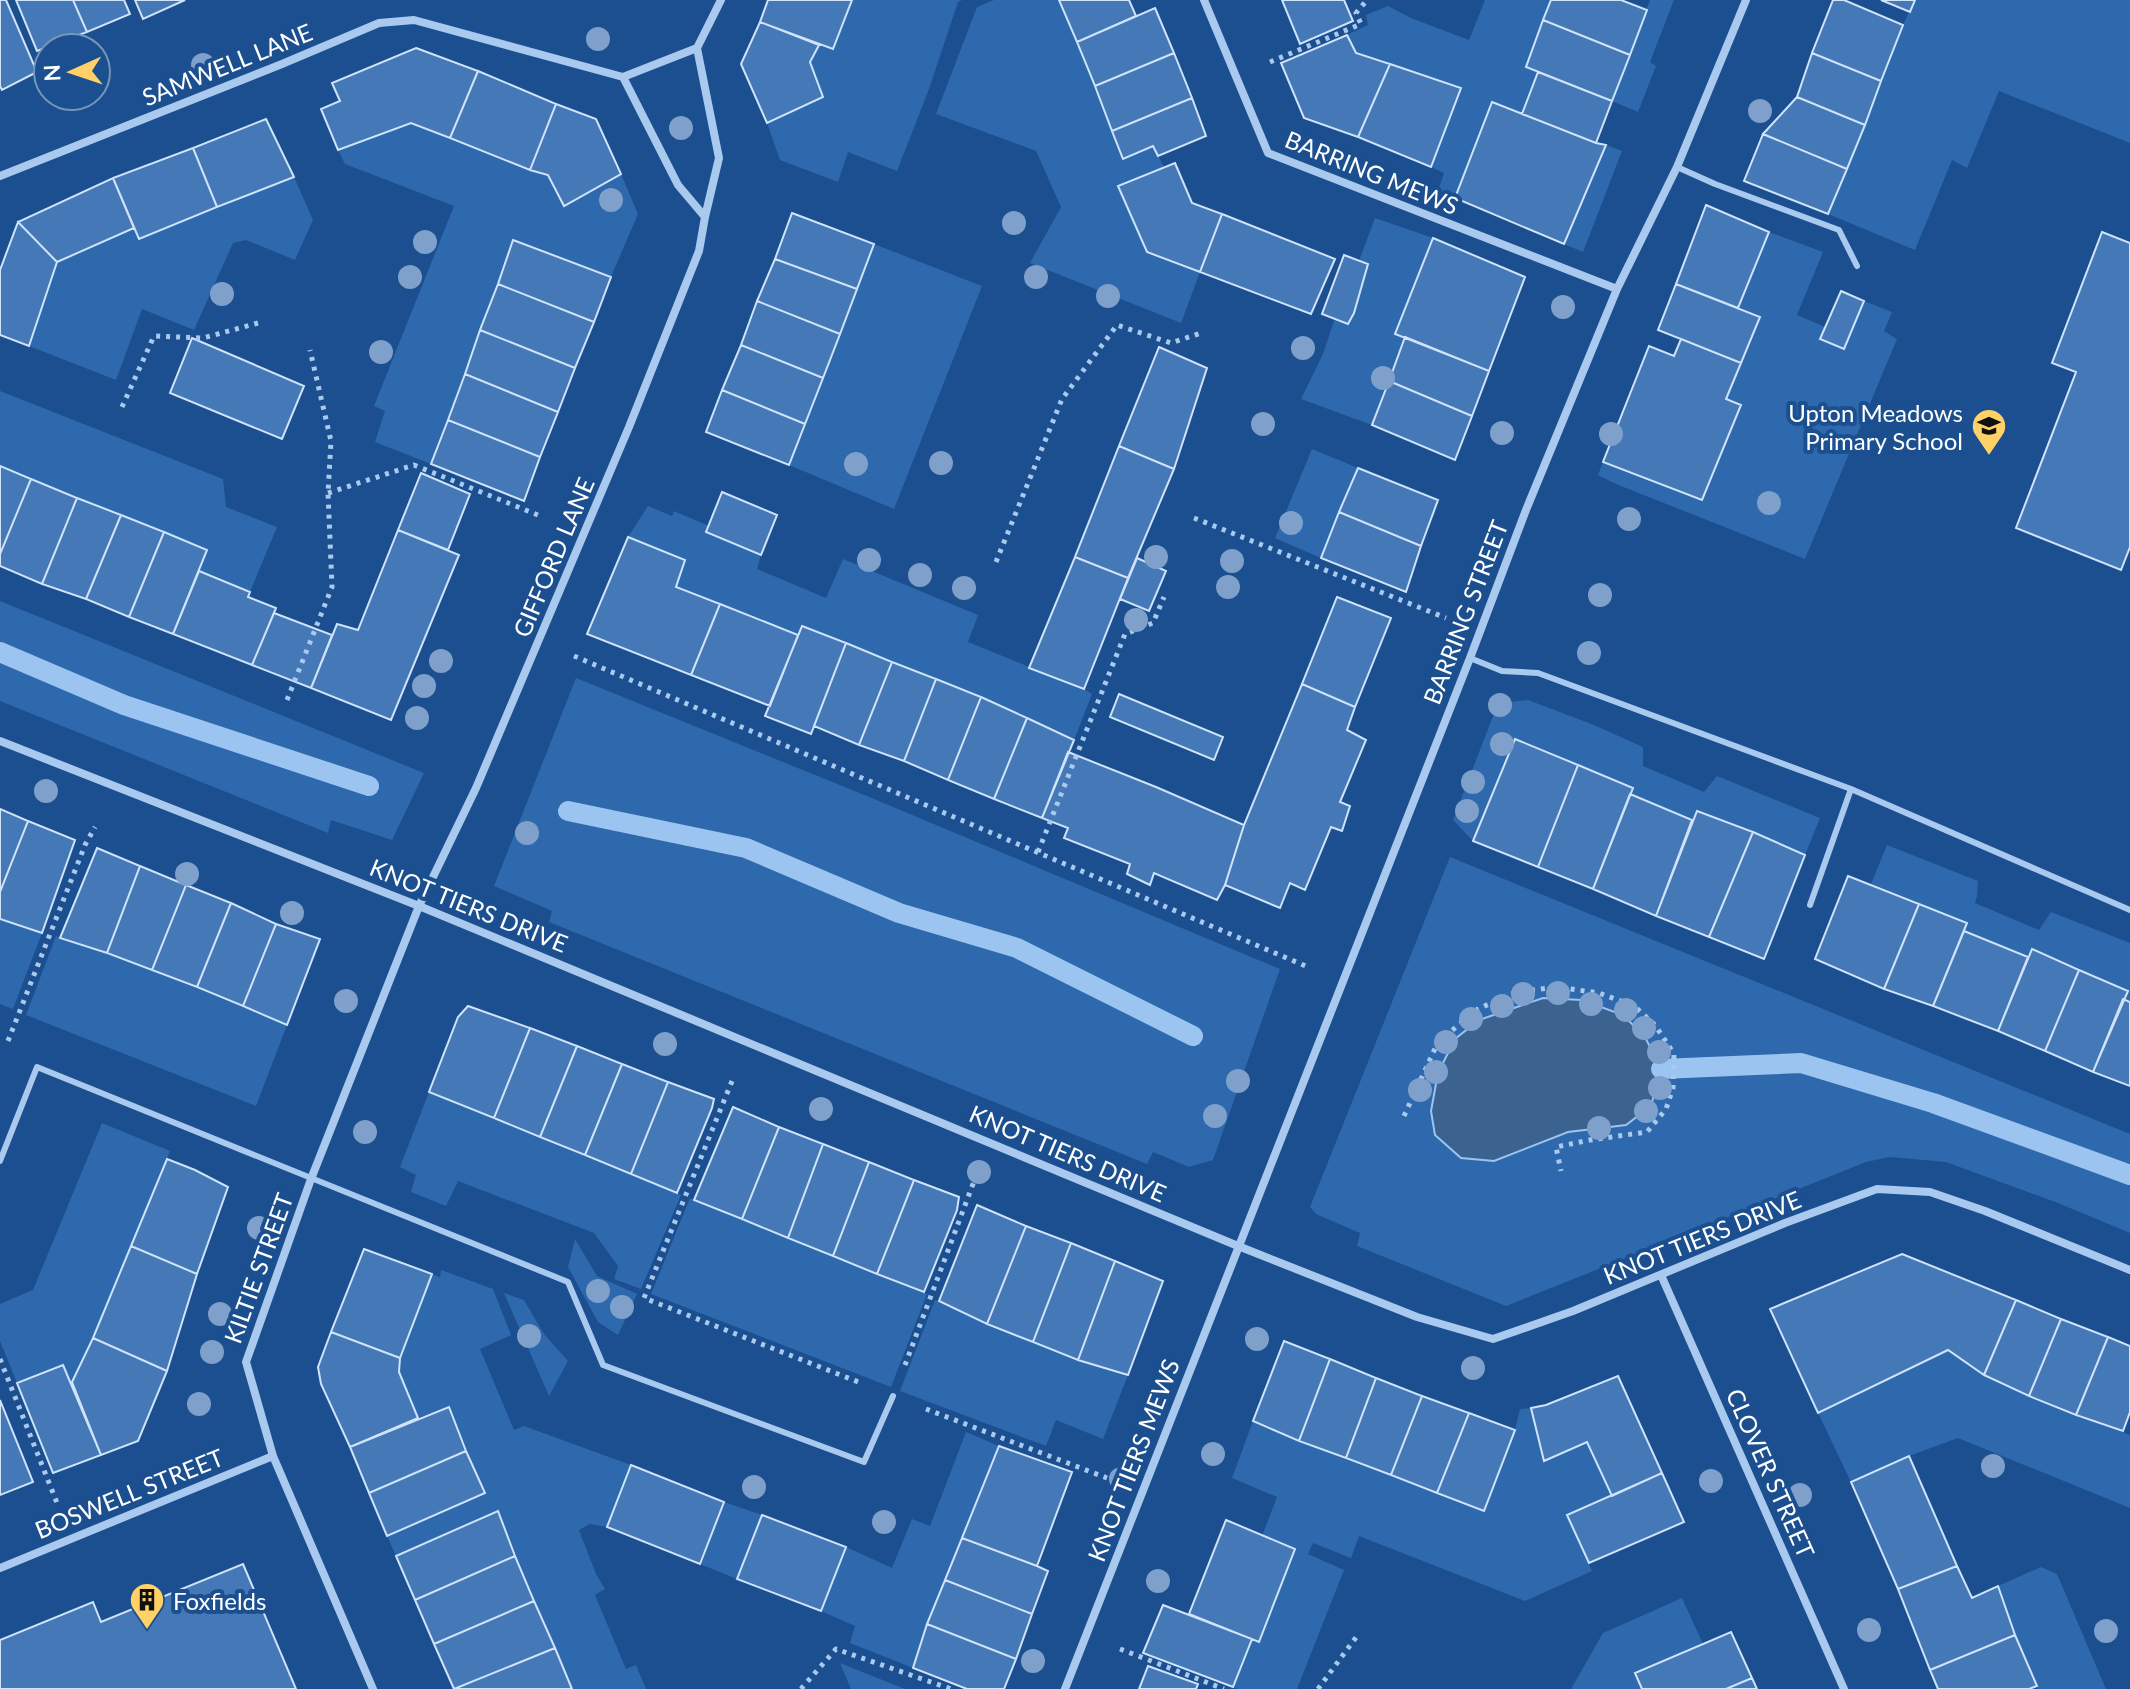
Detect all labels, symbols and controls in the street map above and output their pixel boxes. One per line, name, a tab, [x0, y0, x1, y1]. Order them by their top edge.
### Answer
street label: SAMWELL LANE	[138, 17, 316, 111]
north arrow	[32, 32, 112, 112]
text: N	[38, 64, 65, 82]
street label: BARRING MEWS	[1281, 124, 1463, 220]
place label: Upton Meadows Primary School	[1788, 398, 1963, 455]
school or university icon: Upton Meadows Primary School	[1970, 407, 2008, 457]
street label: GIFFORD LANE	[506, 473, 600, 641]
street label: BARRING STREET	[1417, 516, 1513, 708]
street label: KNOT TIERS DRIVE	[366, 852, 572, 958]
street label: KNOT TIERS DRIVE	[965, 1099, 1171, 1207]
street label: KNOT TIERS DRIVE	[1599, 1184, 1805, 1290]
street label: KILTIE STREET	[217, 1189, 299, 1347]
street label: KNOT TIERS MEWS	[1081, 1355, 1185, 1565]
street label: CLOVER STREET	[1721, 1384, 1821, 1562]
street label: BOSWELL STREET	[31, 1442, 227, 1544]
building icon: Foxfields	[128, 1581, 166, 1631]
place label: Foxfields	[173, 1586, 266, 1615]

